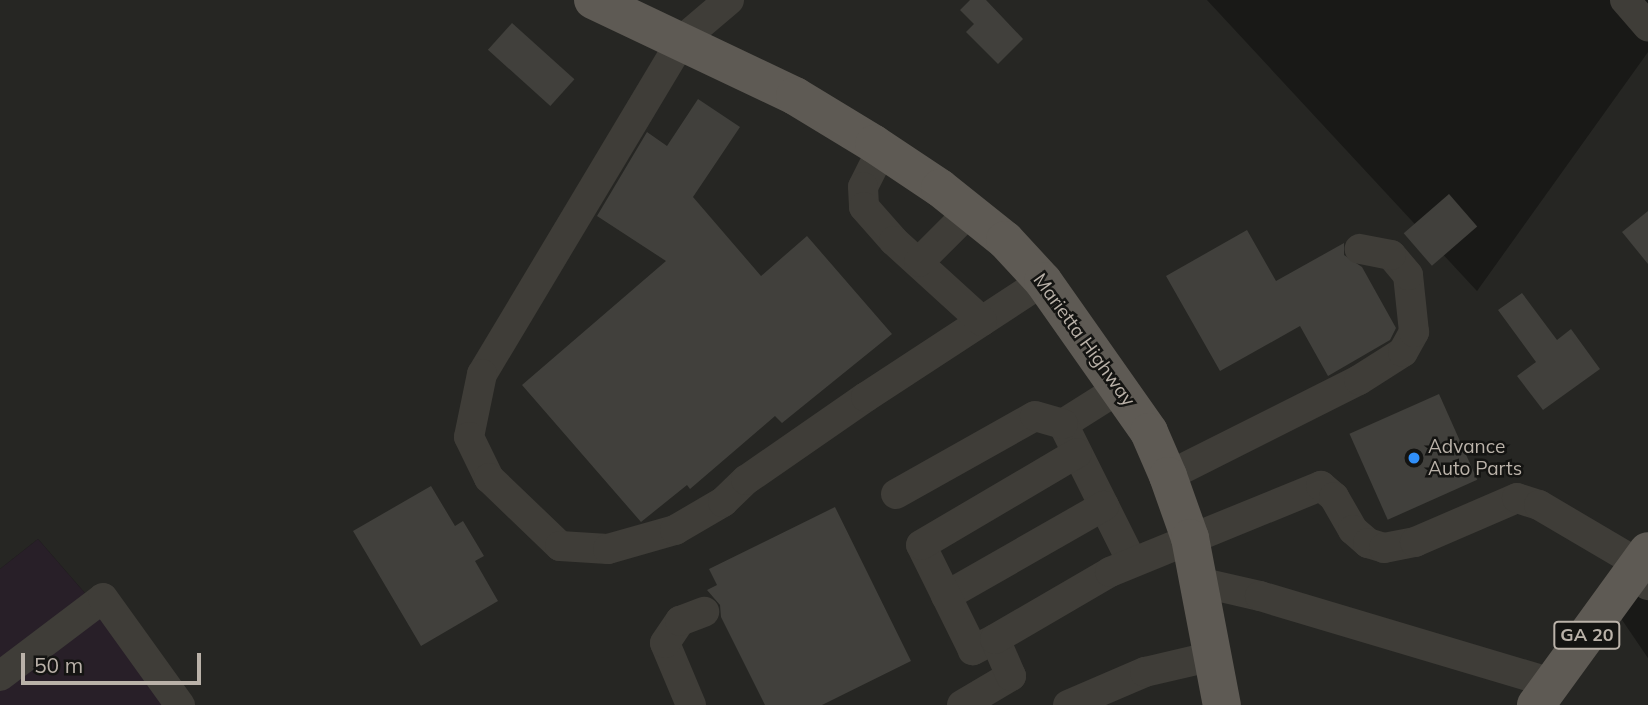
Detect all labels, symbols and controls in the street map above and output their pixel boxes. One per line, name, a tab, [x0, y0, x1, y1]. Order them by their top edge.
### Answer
street label: Marietta Highway	[1028, 269, 1140, 411]
place label: Advance Auto Parts	[1428, 436, 1522, 480]
marker: Advance Auto Parts	[1406, 450, 1422, 466]
road number: GA 20	[1552, 620, 1622, 650]
scale bar	[24, 638, 205, 682]
text: 50 m	[34, 652, 83, 678]

